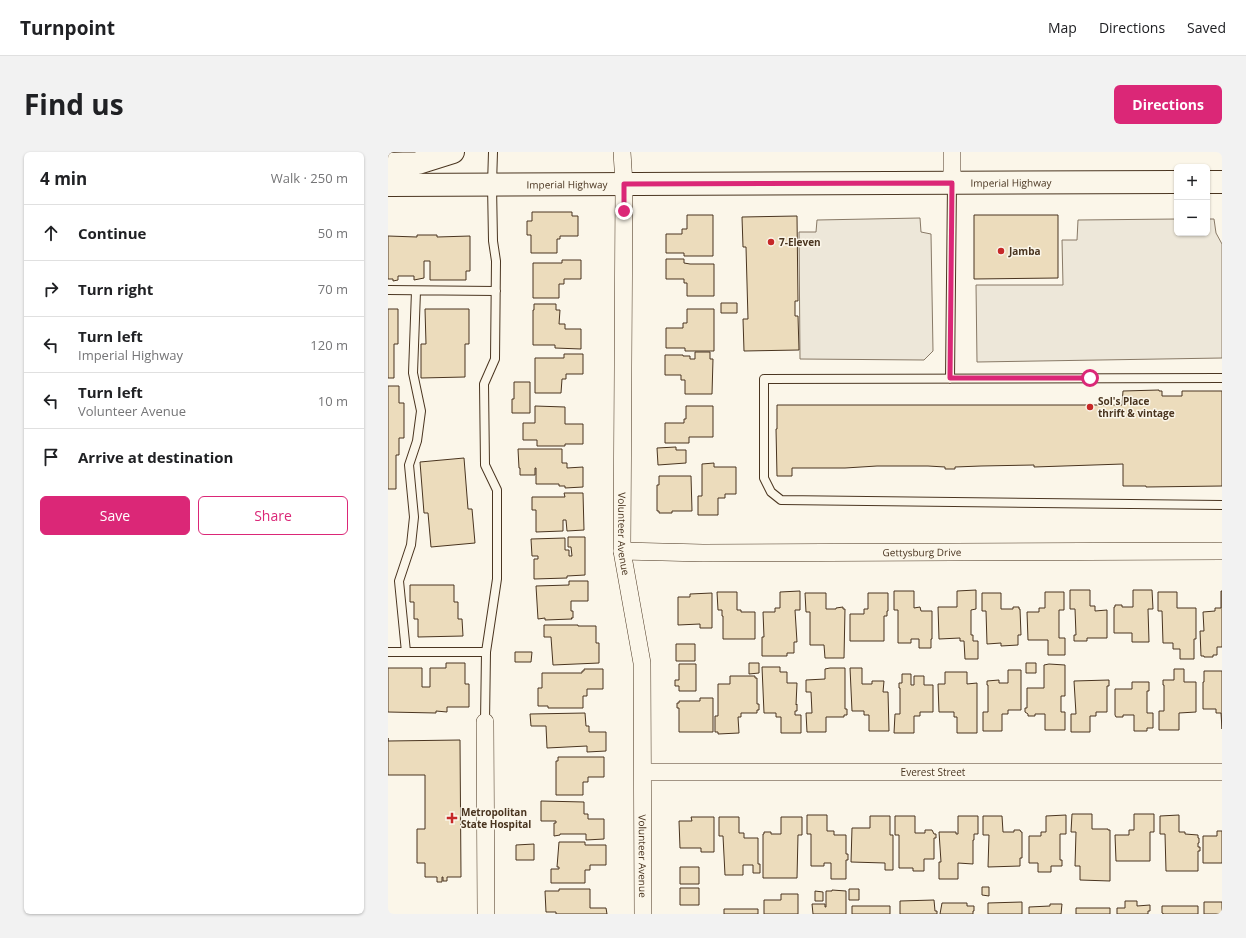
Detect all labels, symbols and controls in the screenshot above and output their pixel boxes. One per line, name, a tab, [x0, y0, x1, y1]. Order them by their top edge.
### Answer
text: Turnpoint	[20, 15, 115, 41]
text: Map	[1048, 18, 1077, 37]
text: Directions	[1099, 18, 1165, 37]
text: Saved	[1187, 18, 1226, 37]
text: Find us	[24, 85, 124, 123]
button: Directions	[1114, 85, 1222, 124]
map controls	[1174, 164, 1210, 236]
button: +	[1174, 164, 1210, 200]
text: 4 min	[40, 167, 87, 190]
text: Walk · 250 m	[271, 169, 348, 187]
street label: Imperial Highway	[970, 175, 1052, 190]
street label: Imperial Highway	[526, 177, 608, 191]
button: −	[1174, 200, 1210, 236]
route end	[615, 202, 633, 220]
icon: ahead	[40, 222, 62, 244]
text: Continue	[78, 223, 146, 243]
text: 50 m	[318, 224, 348, 242]
place label: 7-Eleven	[779, 235, 821, 249]
marker: 7-Eleven	[766, 237, 776, 247]
place label: Jamba	[1008, 244, 1041, 258]
marker: Jamba	[996, 246, 1006, 256]
icon: right	[40, 278, 62, 300]
text: Turn right	[78, 279, 153, 299]
text: 70 m	[318, 280, 348, 298]
text: Turn left	[78, 326, 143, 346]
icon: left	[40, 334, 62, 356]
text: 120 m	[310, 336, 348, 354]
text: Imperial Highway	[78, 346, 183, 364]
route start	[1081, 369, 1099, 387]
text: Turn left	[78, 382, 143, 402]
icon: left	[40, 390, 62, 412]
text: 10 m	[318, 392, 348, 410]
place label: Sol's Place thrift & vintage	[1098, 394, 1175, 420]
text: Volunteer Avenue	[78, 402, 186, 420]
marker: Sol's Place thrift & vintage	[1085, 402, 1095, 412]
icon: arrive	[40, 446, 62, 468]
text: Arrive at destination	[78, 447, 233, 467]
street label: Volunteer Avenue	[615, 492, 633, 577]
button: Save	[40, 496, 190, 535]
button: Share	[198, 496, 348, 535]
street label: Gettysburg Drive	[883, 545, 962, 559]
street label: Everest Street	[901, 765, 966, 779]
place label: Metropolitan State Hospital	[461, 805, 531, 831]
marker: Metropolitan State Hospital	[446, 812, 458, 824]
street label: Volunteer Avenue	[636, 815, 650, 898]

